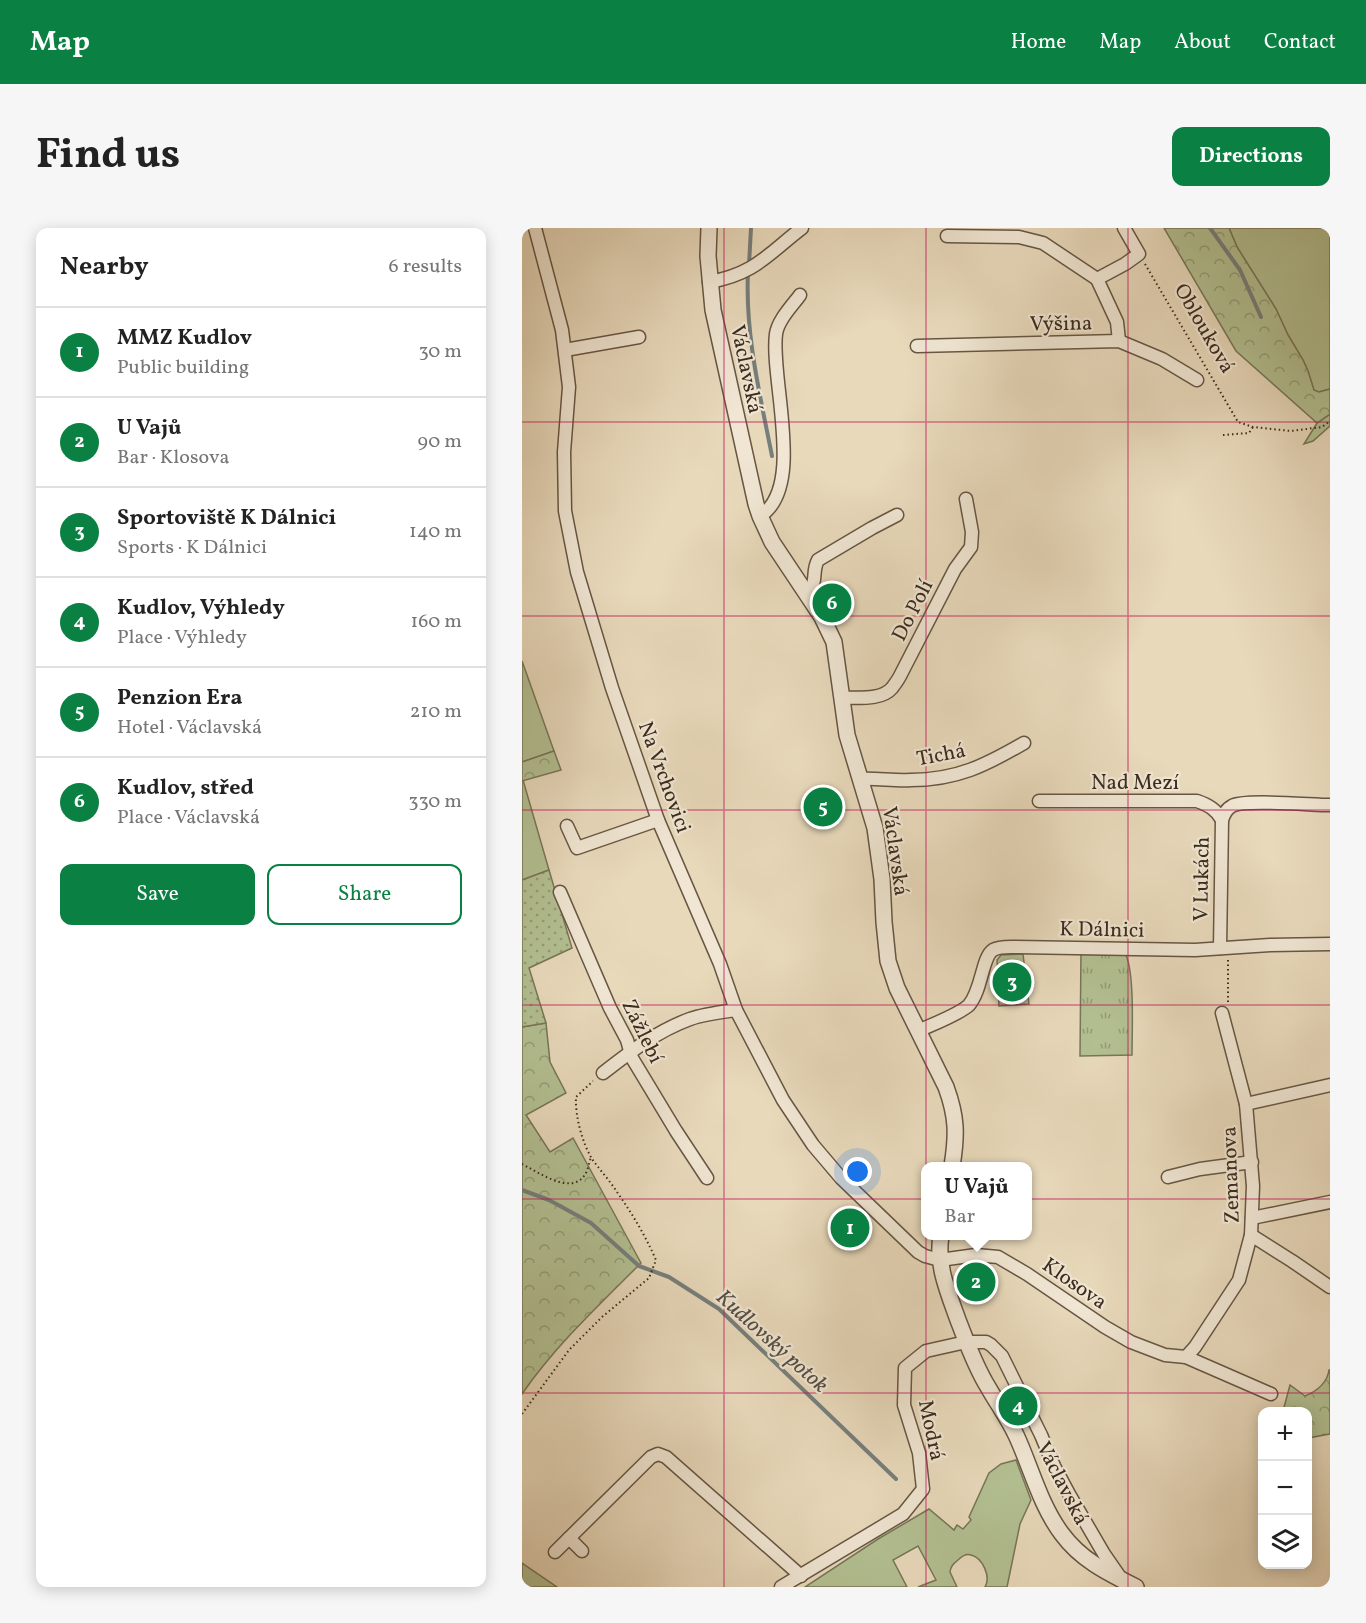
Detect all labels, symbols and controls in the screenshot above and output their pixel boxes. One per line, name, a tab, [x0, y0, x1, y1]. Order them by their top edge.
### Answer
text: Map	[30, 23, 90, 62]
text: Home	[1011, 28, 1066, 57]
text: Map	[1099, 28, 1141, 57]
text: About	[1174, 28, 1231, 57]
text: Contact	[1264, 28, 1336, 57]
text: Find us	[36, 127, 180, 186]
button: Directions	[1172, 127, 1330, 186]
text: Nearby	[60, 249, 149, 285]
text: 6 results	[389, 253, 462, 281]
street label: Oblouková	[1166, 278, 1241, 379]
street label: Výšina	[1029, 309, 1093, 340]
street label: Václavská	[722, 322, 769, 416]
text: MMZ Kudlov	[117, 323, 252, 354]
text: 1	[75, 338, 84, 366]
text: 30 m	[418, 338, 462, 366]
text: Public building	[117, 354, 249, 382]
text: U Vajů	[117, 413, 181, 444]
text: 2	[74, 428, 85, 456]
text: 90 m	[418, 428, 462, 456]
text: Bar · Klosova	[117, 444, 229, 472]
text: Sportoviště K Dálnici	[117, 503, 336, 534]
text: 3	[74, 518, 85, 546]
text: 140 m	[409, 518, 462, 546]
text: Sports · K Dálnici	[117, 534, 267, 562]
street label: Do Polí	[885, 574, 942, 647]
pin: 6	[812, 580, 852, 626]
text: Kudlov, Výhledy	[117, 593, 285, 624]
text: 4	[73, 608, 86, 636]
text: 160 m	[410, 608, 462, 636]
text: Place · Výhledy	[117, 624, 247, 652]
text: Penzion Era	[117, 683, 243, 714]
text: 5	[75, 698, 84, 726]
text: 210 m	[410, 698, 462, 726]
text: Hotel · Václavská	[117, 714, 262, 742]
street label: Na Vrchovici	[630, 718, 697, 837]
street label: Tichá	[914, 737, 968, 774]
street label: Nad Mezí	[1091, 769, 1180, 798]
text: Kudlov, střed	[117, 773, 254, 804]
pin: 5	[804, 784, 842, 830]
text: 6	[74, 788, 85, 816]
text: 330 m	[408, 788, 462, 816]
text: Place · Václavská	[117, 804, 260, 832]
street label: Václavská	[874, 805, 915, 898]
street label: V Lukách	[1187, 836, 1218, 922]
button: Save	[60, 864, 255, 925]
button: Share	[267, 864, 462, 925]
street label: K Dálnici	[1059, 915, 1145, 946]
pin: 3	[992, 960, 1032, 1005]
street label: Zážlebí	[614, 995, 670, 1069]
street label: Zemanova	[1215, 1126, 1248, 1224]
your location	[843, 1157, 872, 1186]
popup	[921, 1162, 1032, 1240]
text: U Vajů	[944, 1172, 1009, 1203]
text: Bar	[944, 1203, 975, 1231]
pin: 1	[830, 1206, 870, 1250]
street label: Klosova	[1036, 1251, 1112, 1317]
pin: 2	[956, 1260, 996, 1304]
water label: Kudlovský potok	[708, 1283, 834, 1401]
pin: 4	[998, 1384, 1038, 1428]
street label: Modrá	[910, 1397, 951, 1463]
map controls	[1258, 1407, 1312, 1569]
button: +	[1258, 1407, 1312, 1461]
street label: Václavská	[1028, 1437, 1095, 1530]
button: −	[1258, 1461, 1312, 1515]
button: layers	[1258, 1515, 1312, 1569]

